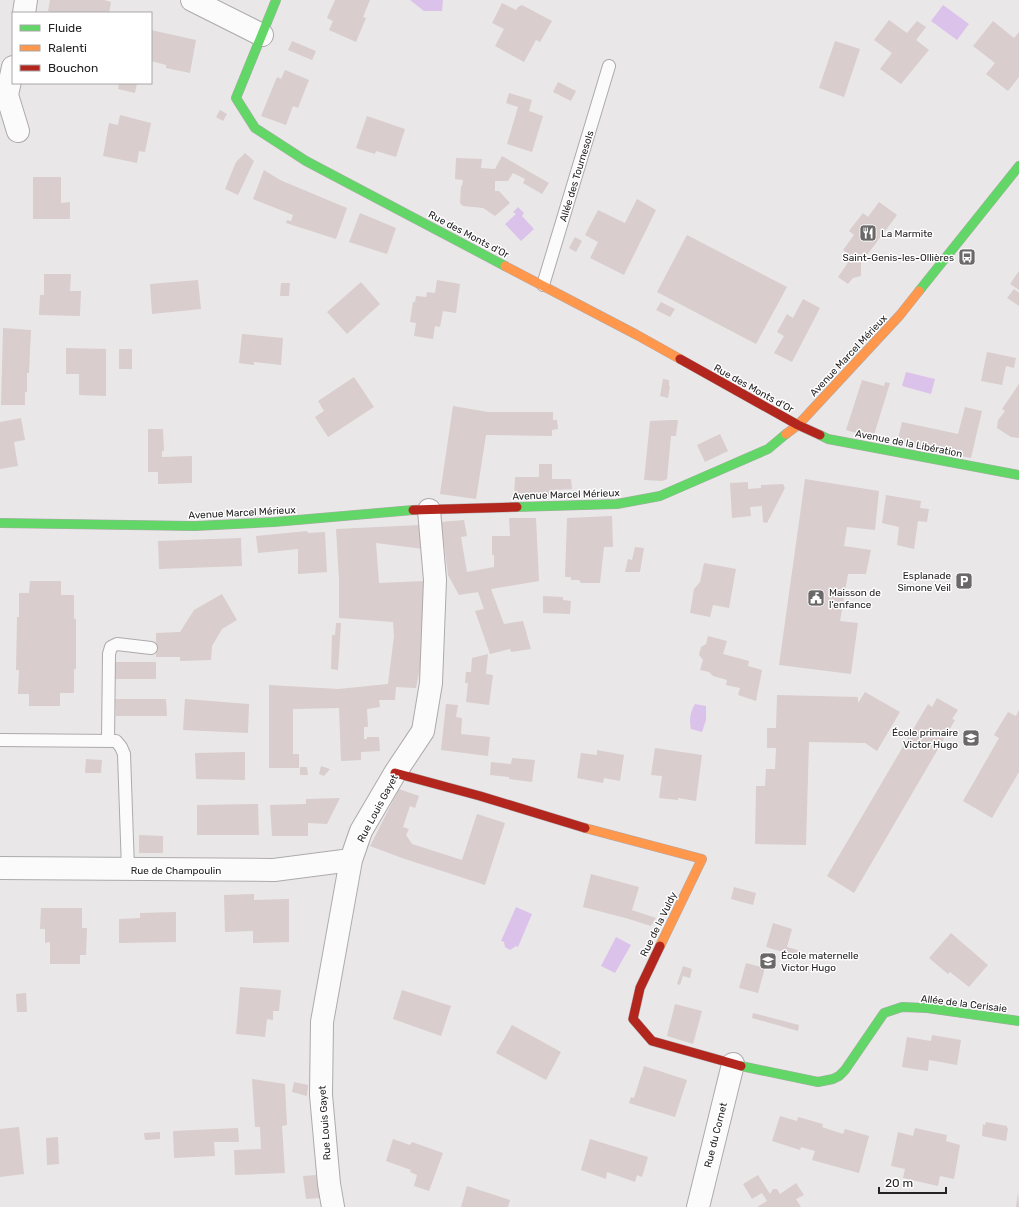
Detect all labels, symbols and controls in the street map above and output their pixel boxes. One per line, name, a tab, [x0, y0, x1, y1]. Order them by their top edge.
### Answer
legend	[12, 12, 152, 84]
text: Fluide	[48, 21, 82, 35]
text: Ralenti	[48, 41, 87, 55]
text: Bouchon	[48, 61, 98, 75]
street label: Allée des Tournesols	[557, 129, 597, 223]
street label: Rue des Monts d'Or	[426, 209, 511, 261]
restaurant icon: La Marmite	[858, 223, 878, 243]
place label: La Marmite	[881, 228, 933, 240]
bus stop icon: Saint-Genis-les-Ollières	[957, 247, 977, 267]
place label: Saint-Genis-les-Ollières	[843, 252, 954, 264]
street label: Avenue Marcel Mérieux	[808, 312, 890, 399]
street label: Rue des Monts d'Or	[711, 362, 796, 416]
street label: Avenue de la Libération	[854, 428, 963, 460]
street label: Avenue Marcel Mérieux	[512, 487, 621, 503]
street label: Avenue Marcel Mérieux	[188, 504, 297, 522]
place label: Esplanade Simone Veil	[897, 570, 951, 594]
parking icon: Esplanade Simone Veil	[954, 571, 974, 591]
place label: Maisson de l'enfance	[829, 587, 881, 611]
public building icon: Maisson de l'enfance	[806, 588, 826, 608]
place label: École primaire Victor Hugo	[892, 727, 958, 751]
school or university icon: École primaire Victor Hugo	[961, 728, 981, 748]
street label: Rue Louis Gayet	[355, 773, 401, 844]
street label: Rue de Champoulin	[131, 865, 221, 877]
street label: Rue de la Vuldy	[638, 890, 680, 959]
place label: École maternelle Victor Hugo	[781, 950, 859, 974]
school or university icon: École maternelle Victor Hugo	[758, 951, 778, 971]
street label: Allée de la Cerisaie	[920, 993, 1008, 1015]
street label: Rue Louis Gayet	[316, 1085, 334, 1161]
street label: Rue du Cornet	[702, 1101, 730, 1169]
scale bar	[879, 1169, 946, 1195]
text: 20 m	[885, 1176, 913, 1190]

